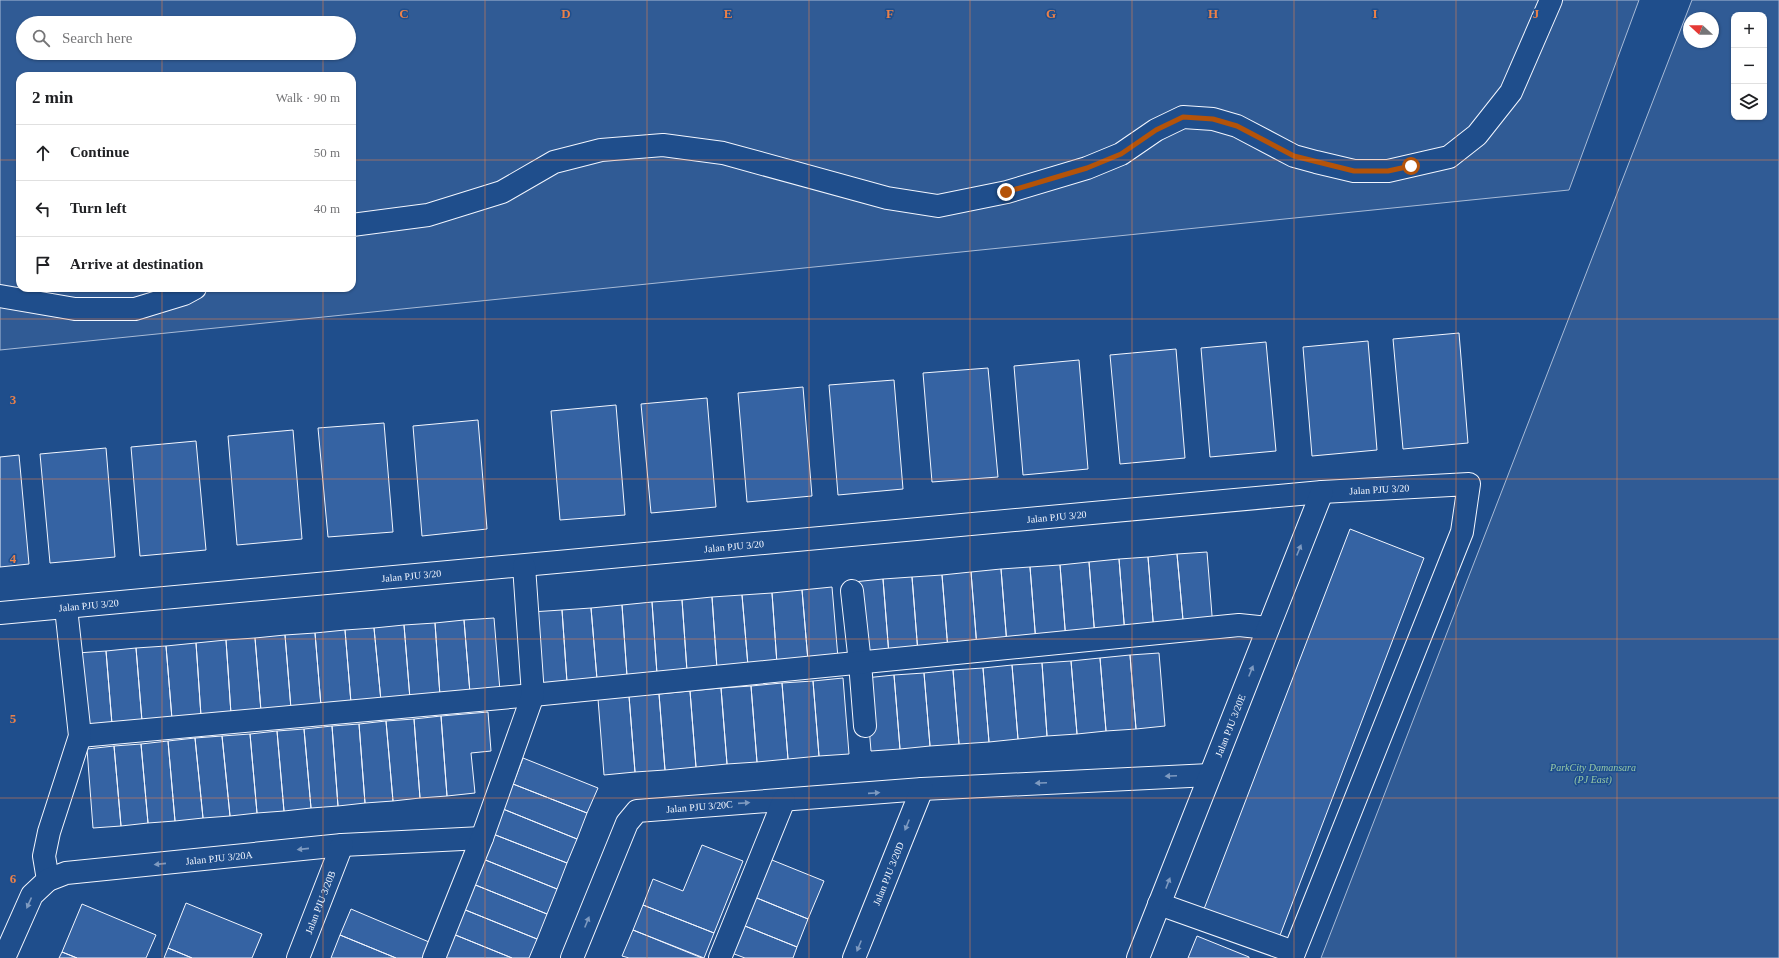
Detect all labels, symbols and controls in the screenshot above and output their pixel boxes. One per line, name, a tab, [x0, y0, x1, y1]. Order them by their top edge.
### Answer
text: C	[399, 6, 409, 21]
text: D	[561, 6, 571, 21]
text: E	[724, 6, 732, 21]
text: F	[886, 6, 894, 21]
text: G	[1046, 6, 1056, 21]
text: H	[1208, 6, 1218, 21]
text: I	[1372, 6, 1378, 21]
text: J	[1533, 6, 1540, 21]
north arrow	[1683, 12, 1719, 48]
map controls	[1731, 12, 1767, 120]
button: +	[1731, 12, 1767, 48]
search box	[16, 16, 356, 60]
icon: search	[30, 27, 52, 49]
text: Search here	[62, 30, 132, 46]
button: −	[1731, 48, 1767, 84]
button: layers	[1731, 84, 1767, 120]
text: 2 min	[32, 88, 73, 107]
text: Walk · 90 m	[276, 90, 340, 105]
icon: ahead	[32, 142, 54, 164]
text: Continue	[70, 144, 129, 160]
text: 50 m	[314, 145, 340, 160]
route start	[1402, 157, 1420, 175]
route end	[997, 183, 1015, 201]
icon: left	[32, 198, 54, 220]
text: Turn left	[70, 200, 127, 216]
text: 40 m	[314, 201, 340, 216]
icon: arrive	[32, 254, 54, 276]
text: Arrive at destination	[70, 256, 203, 272]
text: 3	[10, 392, 17, 407]
street label: Jalan PJU 3/20	[1349, 482, 1410, 497]
street label: Jalan PJU 3/20	[1026, 509, 1087, 525]
street label: Jalan PJU 3/20	[704, 538, 764, 555]
one-way arrow	[1297, 543, 1303, 555]
text: 4	[10, 551, 17, 566]
street label: Jalan PJU 3/20	[381, 568, 442, 584]
street label: Jalan PJU 3/20	[58, 597, 119, 614]
one-way arrow	[1249, 664, 1255, 676]
street label: Jalan PJU 3/20E	[1213, 693, 1248, 758]
text: 5	[10, 711, 17, 726]
park label: ParkCity Damansara (PJ East)	[1549, 762, 1636, 786]
one-way arrow	[1165, 773, 1177, 780]
one-way arrow	[1035, 780, 1047, 787]
one-way arrow	[868, 790, 880, 796]
street label: Jalan PJU 3/20C	[666, 799, 733, 815]
one-way arrow	[738, 800, 750, 807]
one-way arrow	[904, 820, 910, 832]
street label: Jalan PJU 3/20D	[871, 840, 906, 907]
one-way arrow	[297, 846, 309, 852]
street label: Jalan PJU 3/20A	[185, 849, 254, 867]
one-way arrow	[154, 860, 166, 867]
street label: Jalan PJU 3/20B	[303, 869, 338, 935]
text: 6	[10, 871, 17, 886]
one-way arrow	[1165, 876, 1171, 888]
one-way arrow	[25, 897, 31, 909]
one-way arrow	[584, 915, 590, 927]
one-way arrow	[855, 941, 861, 953]

